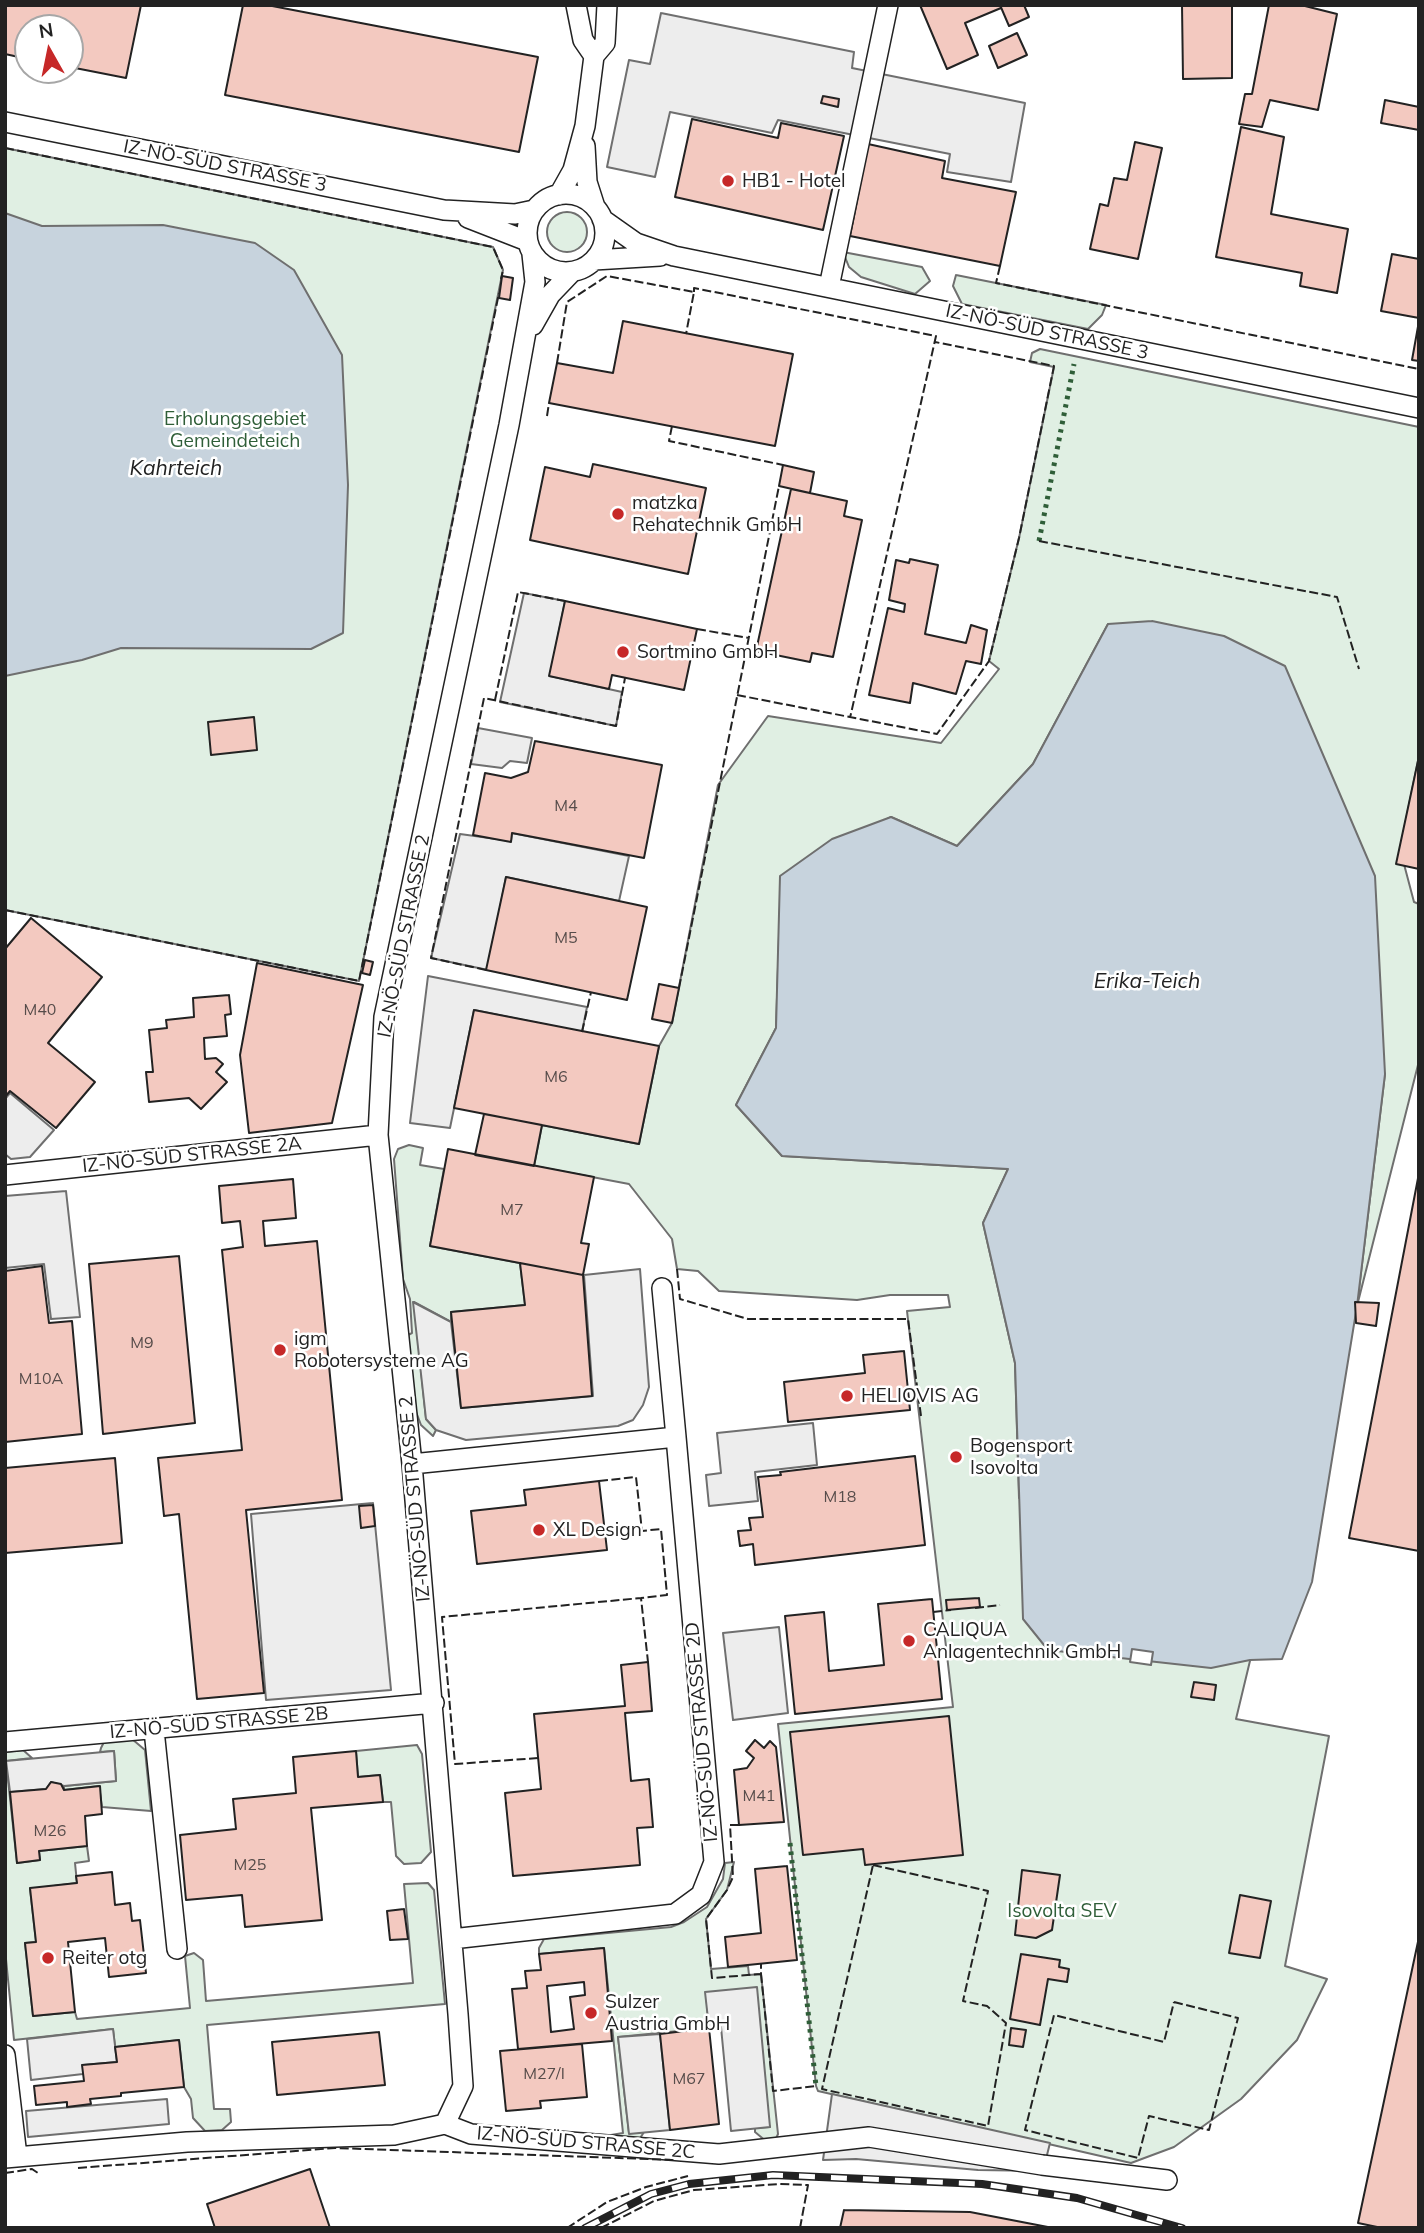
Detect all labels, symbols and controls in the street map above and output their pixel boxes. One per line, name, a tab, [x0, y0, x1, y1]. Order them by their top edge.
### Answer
north arrow	[14, 14, 84, 84]
text: N	[37, 17, 55, 43]
street label: IZ-NÖ-SÜD STRASSE 3	[121, 135, 329, 197]
place label: HB1 - Hotel	[742, 170, 846, 192]
marker: HB1 - Hotel	[720, 173, 736, 189]
street label: IZ-NÖ-SÜD STRASSE 3	[944, 299, 1150, 365]
park label: Erholungsgebiet Gemeindeteich	[164, 408, 306, 452]
water label: Kahrteich	[130, 456, 222, 482]
place label: matzka Rehatechnik GmbH	[632, 492, 802, 536]
marker: matzka Rehatechnik GmbH	[610, 506, 626, 522]
place label: Sortmino GmbH	[637, 641, 778, 663]
marker: Sortmino GmbH	[615, 644, 631, 660]
house number: M4	[554, 796, 578, 816]
street label: IZ-NÖ-SÜD STRASSE 2	[373, 832, 435, 1040]
house number: M5	[554, 928, 578, 948]
water label: Erika-Teich	[1094, 969, 1200, 995]
house number: M40	[24, 1000, 56, 1020]
house number: M6	[544, 1067, 568, 1087]
street label: IZ-NÖ-SÜD STRASSE 2A	[81, 1132, 303, 1178]
house number: M7	[500, 1200, 524, 1220]
place label: igm Robotersysteme AG	[294, 1328, 469, 1372]
house number: M9	[130, 1333, 154, 1353]
marker: igm Robotersysteme AG	[272, 1342, 288, 1358]
house number: M10A	[19, 1369, 63, 1389]
place label: HELIOVIS AG	[861, 1385, 979, 1407]
marker: HELIOVIS AG	[839, 1388, 855, 1404]
street label: IZ-NÖ-SÜD STRASSE 2	[395, 1395, 435, 1603]
place label: Bogensport Isovolta	[970, 1435, 1072, 1479]
marker: Bogensport Isovolta	[948, 1449, 964, 1465]
house number: M18	[824, 1487, 856, 1507]
place label: XL Design	[553, 1519, 642, 1541]
marker: XL Design	[531, 1522, 547, 1538]
place label: CALIQUA Anlagentechnik GmbH	[923, 1619, 1121, 1663]
street label: IZ-NÖ-SÜD STRASSE 2D	[681, 1621, 723, 1843]
marker: CALIQUA Anlagentechnik GmbH	[901, 1633, 917, 1649]
street label: IZ-NÖ-SÜD STRASSE 2B	[109, 1702, 329, 1744]
house number: M41	[743, 1786, 775, 1806]
house number: M26	[34, 1821, 66, 1841]
house number: M25	[234, 1855, 266, 1875]
park label: Isovolta SEV	[1007, 1900, 1117, 1922]
place label: Reiter otg	[62, 1947, 147, 1969]
marker: Reiter otg	[40, 1950, 56, 1966]
place label: Sulzer Austria GmbH	[605, 1991, 730, 2035]
marker: Sulzer Austria GmbH	[583, 2005, 599, 2021]
house number: M27/I	[523, 2064, 565, 2084]
house number: M67	[673, 2069, 705, 2089]
street label: IZ-NÖ-SÜD STRASSE 2C	[476, 2122, 696, 2164]

